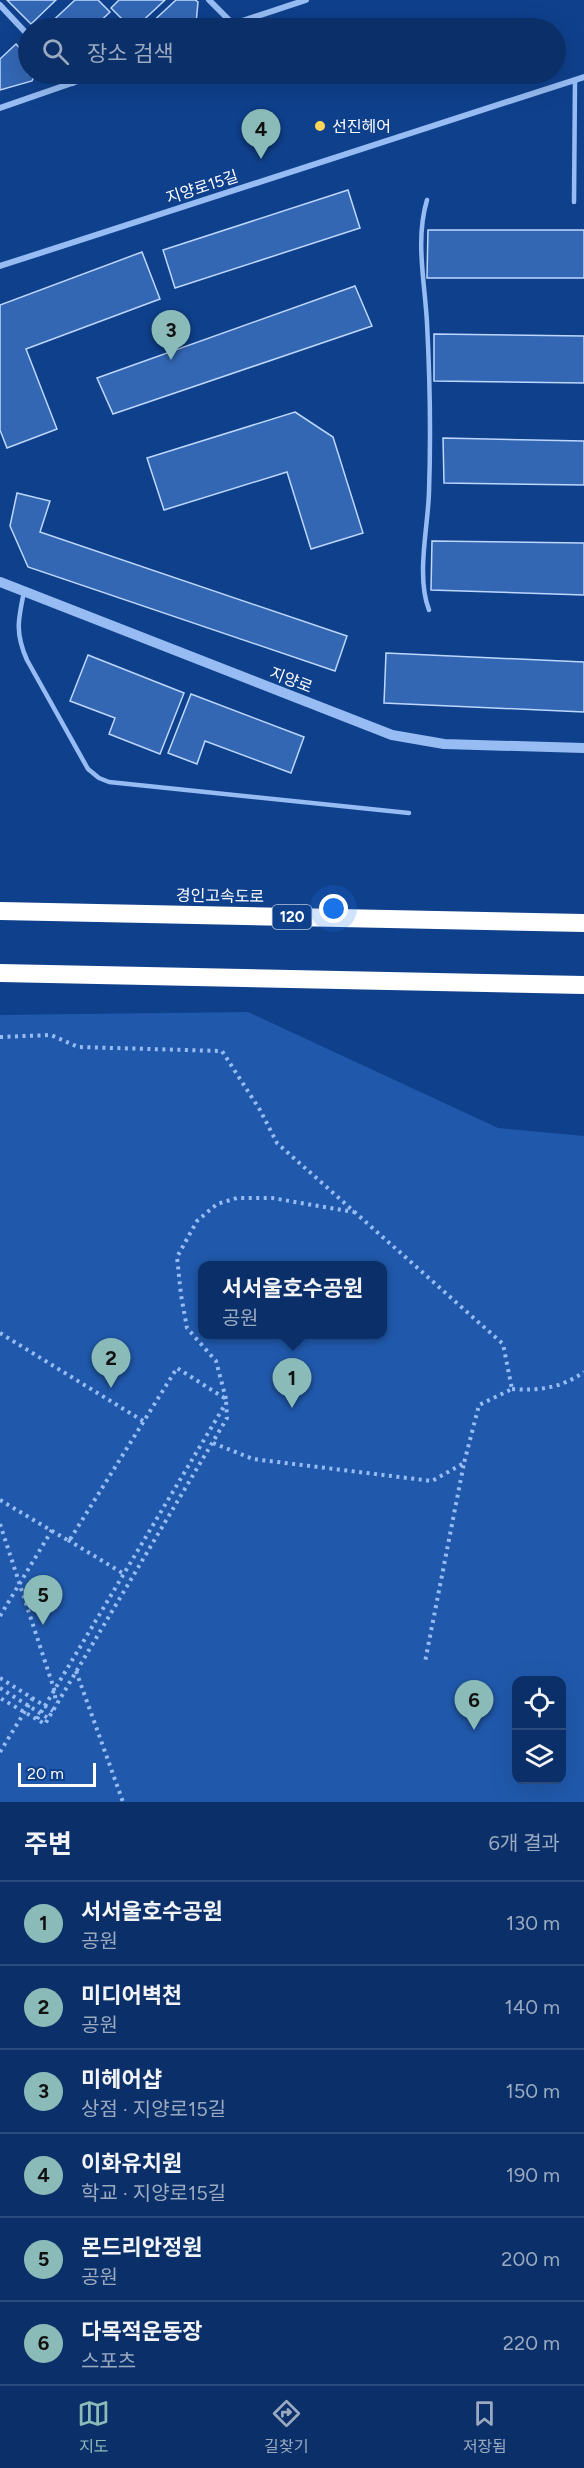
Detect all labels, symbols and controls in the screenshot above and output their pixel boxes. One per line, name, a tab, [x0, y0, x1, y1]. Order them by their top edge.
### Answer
search box	[18, 18, 566, 84]
icon: search	[39, 35, 72, 68]
text: 장소 검색	[87, 40, 173, 67]
pin: 4	[242, 110, 280, 159]
place label: 선진헤어	[332, 117, 391, 136]
marker: 선진헤어	[313, 119, 327, 133]
street label: 지양로15길	[164, 166, 240, 208]
pin: 3	[152, 310, 190, 360]
street label: 지양로	[267, 663, 315, 697]
street label: 경인고속도로	[176, 886, 265, 906]
your location	[319, 894, 348, 923]
road number: 120	[272, 905, 312, 929]
popup	[198, 1261, 387, 1339]
text: 서서울호수공원	[222, 1275, 363, 1302]
text: 공원	[222, 1306, 258, 1330]
pin: 2	[92, 1338, 130, 1388]
pin: 1	[272, 1358, 312, 1408]
pin: 5	[24, 1576, 63, 1625]
map controls	[512, 1676, 566, 1784]
button: locate	[512, 1676, 566, 1730]
pin: 6	[454, 1680, 494, 1730]
button: layers	[512, 1730, 566, 1784]
scale bar	[18, 1760, 96, 1788]
text: 20 m	[27, 1764, 64, 1783]
text: 주변	[24, 1828, 72, 1860]
text: 6개 결과	[489, 1831, 560, 1855]
text: 서서울호수공원	[81, 1898, 223, 1925]
text: 1	[39, 1911, 48, 1935]
text: 130 m	[506, 1911, 560, 1935]
text: 공원	[81, 1929, 118, 1953]
text: 미디어벽천	[81, 1982, 182, 2009]
text: 2	[38, 1995, 49, 2019]
text: 140 m	[505, 1995, 560, 2019]
text: 공원	[81, 2013, 118, 2037]
text: 미헤어샵	[81, 2066, 162, 2093]
text: 3	[38, 2079, 49, 2103]
text: 150 m	[505, 2079, 560, 2103]
text: 상점 · 지양로15길	[81, 2097, 226, 2121]
text: 이화유치원	[81, 2150, 182, 2177]
text: 4	[37, 2163, 50, 2187]
text: 190 m	[506, 2163, 560, 2187]
text: 학교 · 지양로15길	[81, 2181, 226, 2205]
text: 몬드리안정원	[81, 2234, 202, 2261]
text: 5	[38, 2247, 49, 2271]
text: 200 m	[501, 2247, 560, 2271]
text: 공원	[81, 2265, 118, 2289]
text: 다목적운동장	[81, 2318, 202, 2345]
text: 6	[38, 2331, 49, 2355]
text: 220 m	[503, 2331, 560, 2355]
text: 스포츠	[81, 2349, 136, 2373]
tab: 지도	[77, 2397, 110, 2457]
tab: 길찾기	[264, 2397, 309, 2457]
tab: 저장됨	[463, 2397, 507, 2457]

